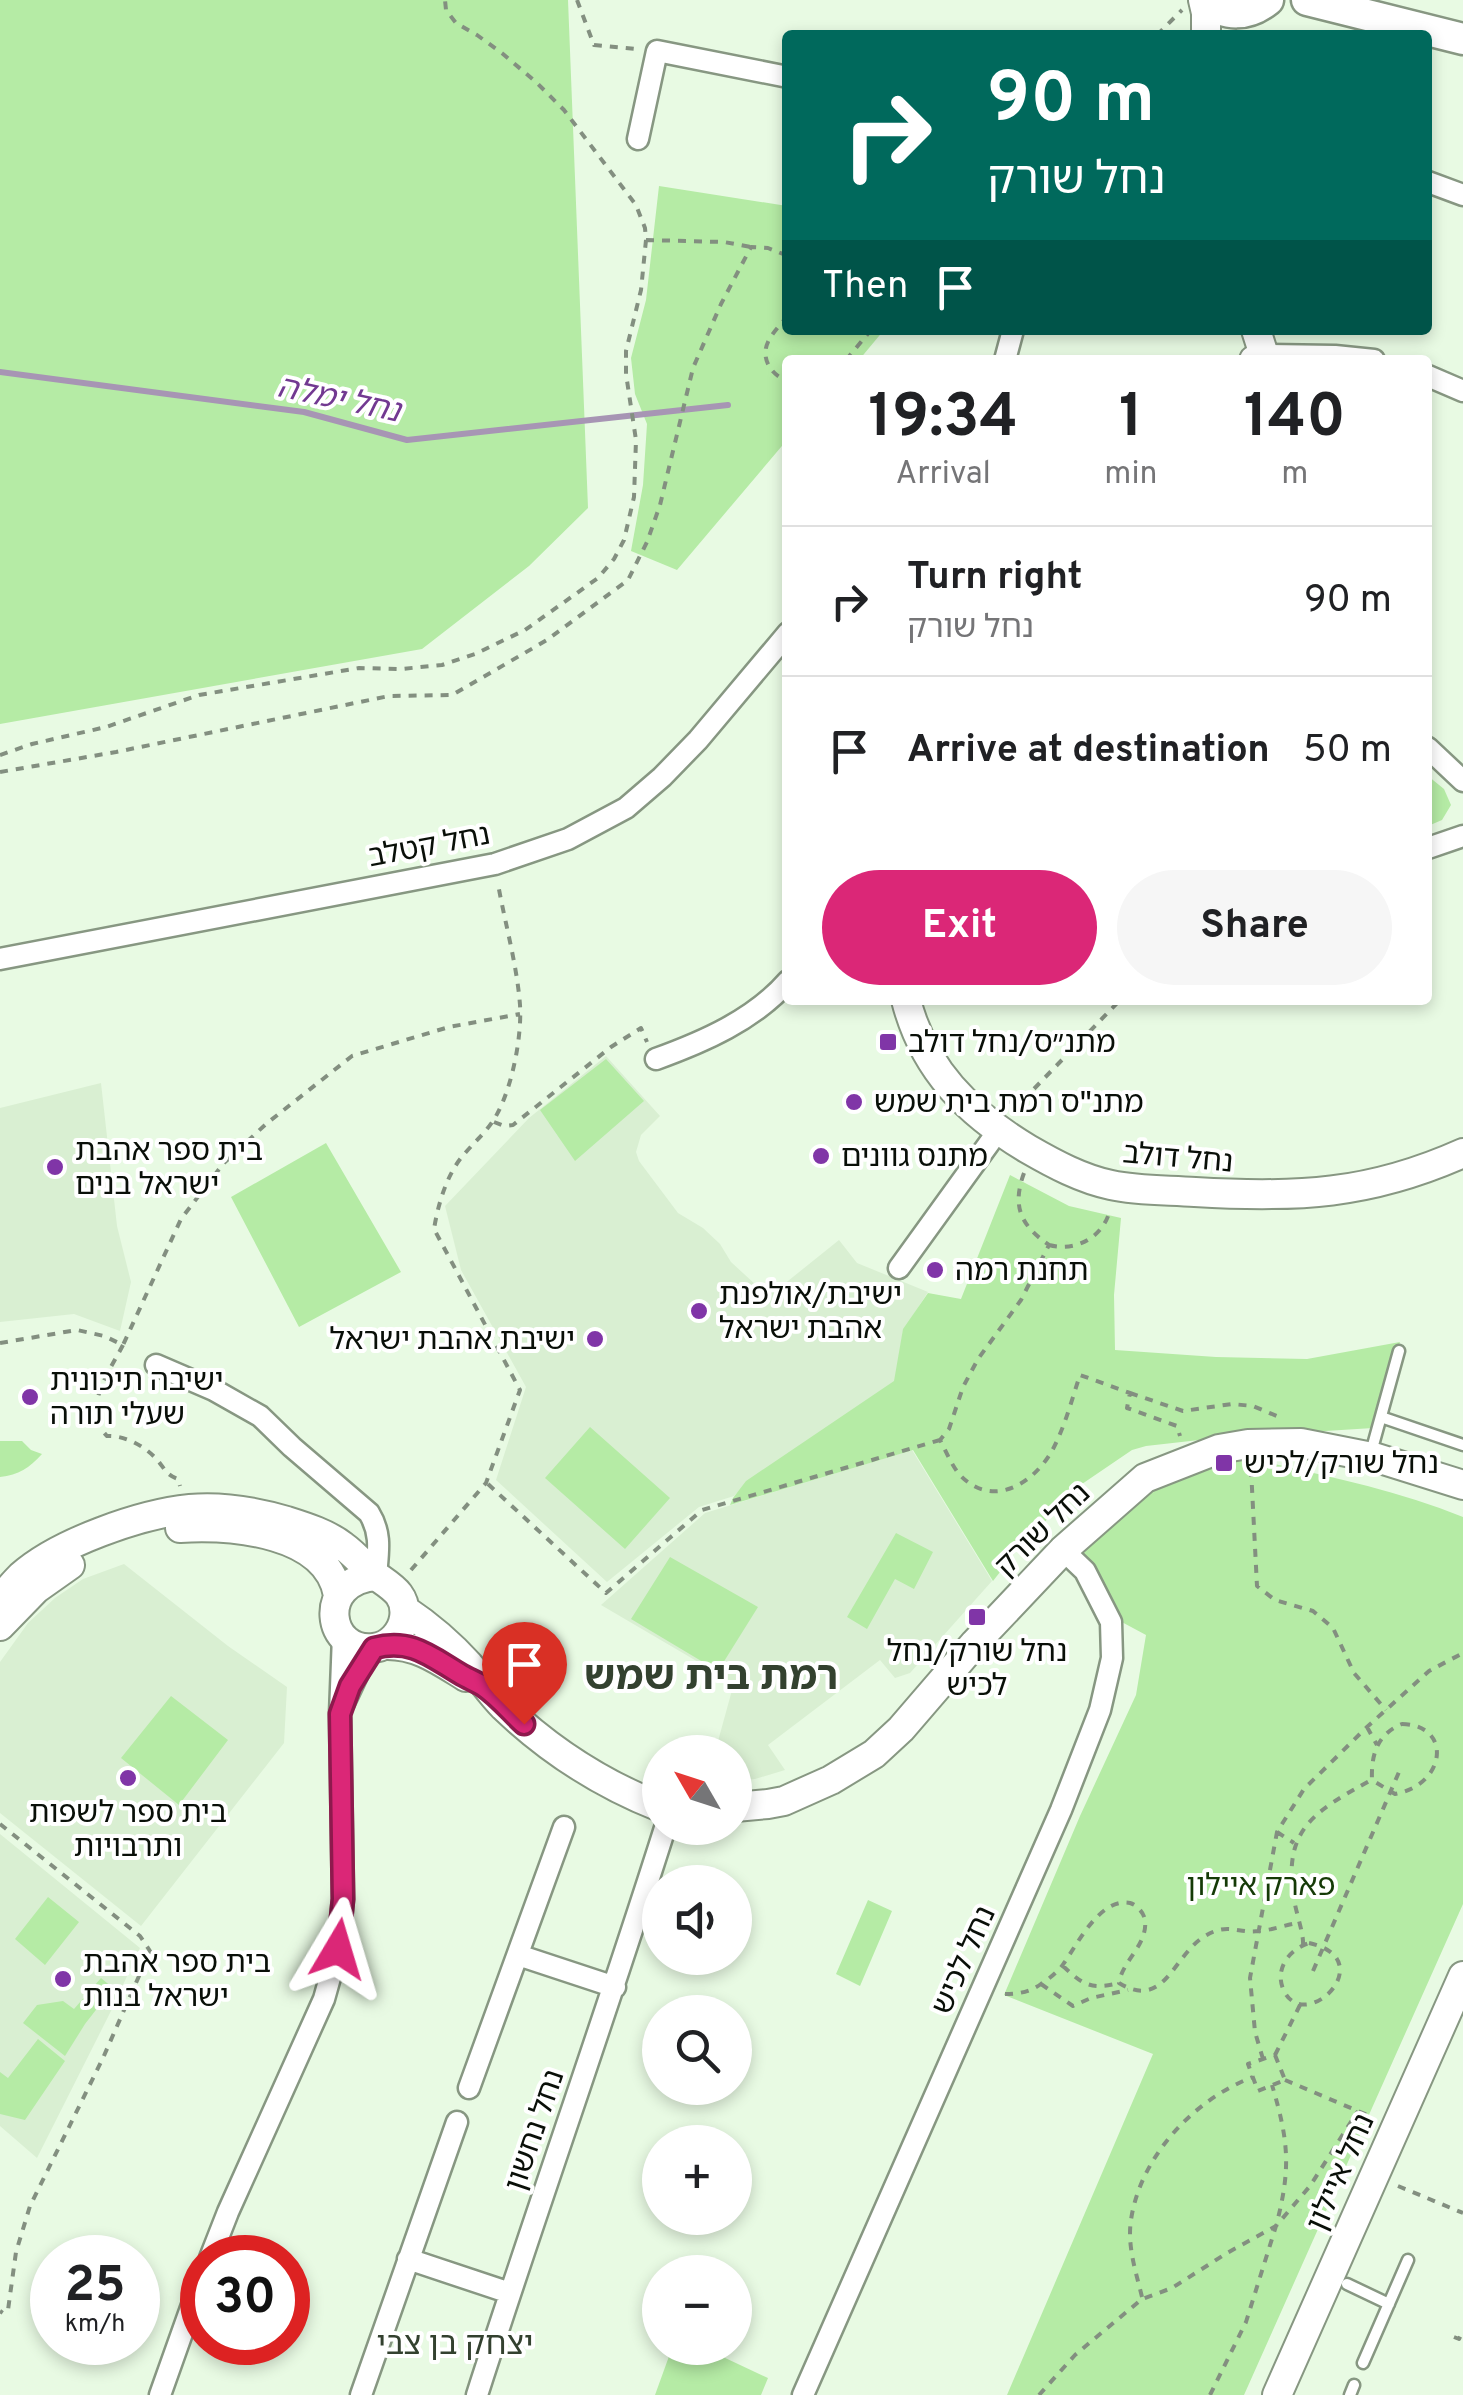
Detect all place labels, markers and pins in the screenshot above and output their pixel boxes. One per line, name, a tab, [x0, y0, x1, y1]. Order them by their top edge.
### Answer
place label: מתנ״ס/נחל דולב	[908, 1026, 1116, 1063]
marker: מתנ״ס/נחל דולב	[877, 1031, 899, 1053]
place label: מתנ"ס רמת בית שמש	[874, 1086, 1144, 1123]
marker: מתנ"ס רמת בית שמש	[843, 1091, 865, 1113]
place label: בית ספר אהבת ישראל בנים	[75, 1134, 263, 1205]
place label: מתנס גוונים	[841, 1140, 988, 1177]
marker: מתנס גוונים	[810, 1145, 832, 1167]
marker: בית ספר אהבת ישראל בנים	[44, 1156, 66, 1178]
place label: תחנת רמה	[955, 1254, 1088, 1291]
marker: תחנת רמה	[924, 1259, 946, 1281]
place label: ישיבת/אולפנת אהבת ישראל	[719, 1278, 902, 1349]
marker: ישיבת/אולפנת אהבת ישראל	[688, 1300, 710, 1322]
place label: ישיבת אהבת ישראל	[329, 1323, 575, 1360]
marker: ישיבת אהבת ישראל	[584, 1328, 606, 1350]
place label: ישיבה תיכונית שעלי תורה	[50, 1364, 224, 1435]
marker: ישיבה תיכונית שעלי תורה	[19, 1386, 41, 1408]
place label: נחל שורק/לכיש	[1244, 1447, 1439, 1484]
marker: נחל שורק/לכיש	[1213, 1452, 1235, 1474]
marker: נחל שורק/נחל לכיש	[966, 1606, 988, 1628]
pin	[482, 1622, 567, 1725]
place label: נחל שורק/נחל לכיש	[887, 1635, 1067, 1706]
marker: בית ספר לשפות ותרבויות	[117, 1767, 139, 1789]
place label: בית ספר לשפות ותרבויות	[29, 1796, 227, 1867]
place label: בית ספר אהבת ישראל בנות	[83, 1946, 271, 2017]
marker: בית ספר אהבת ישראל בנות	[52, 1968, 74, 1990]

